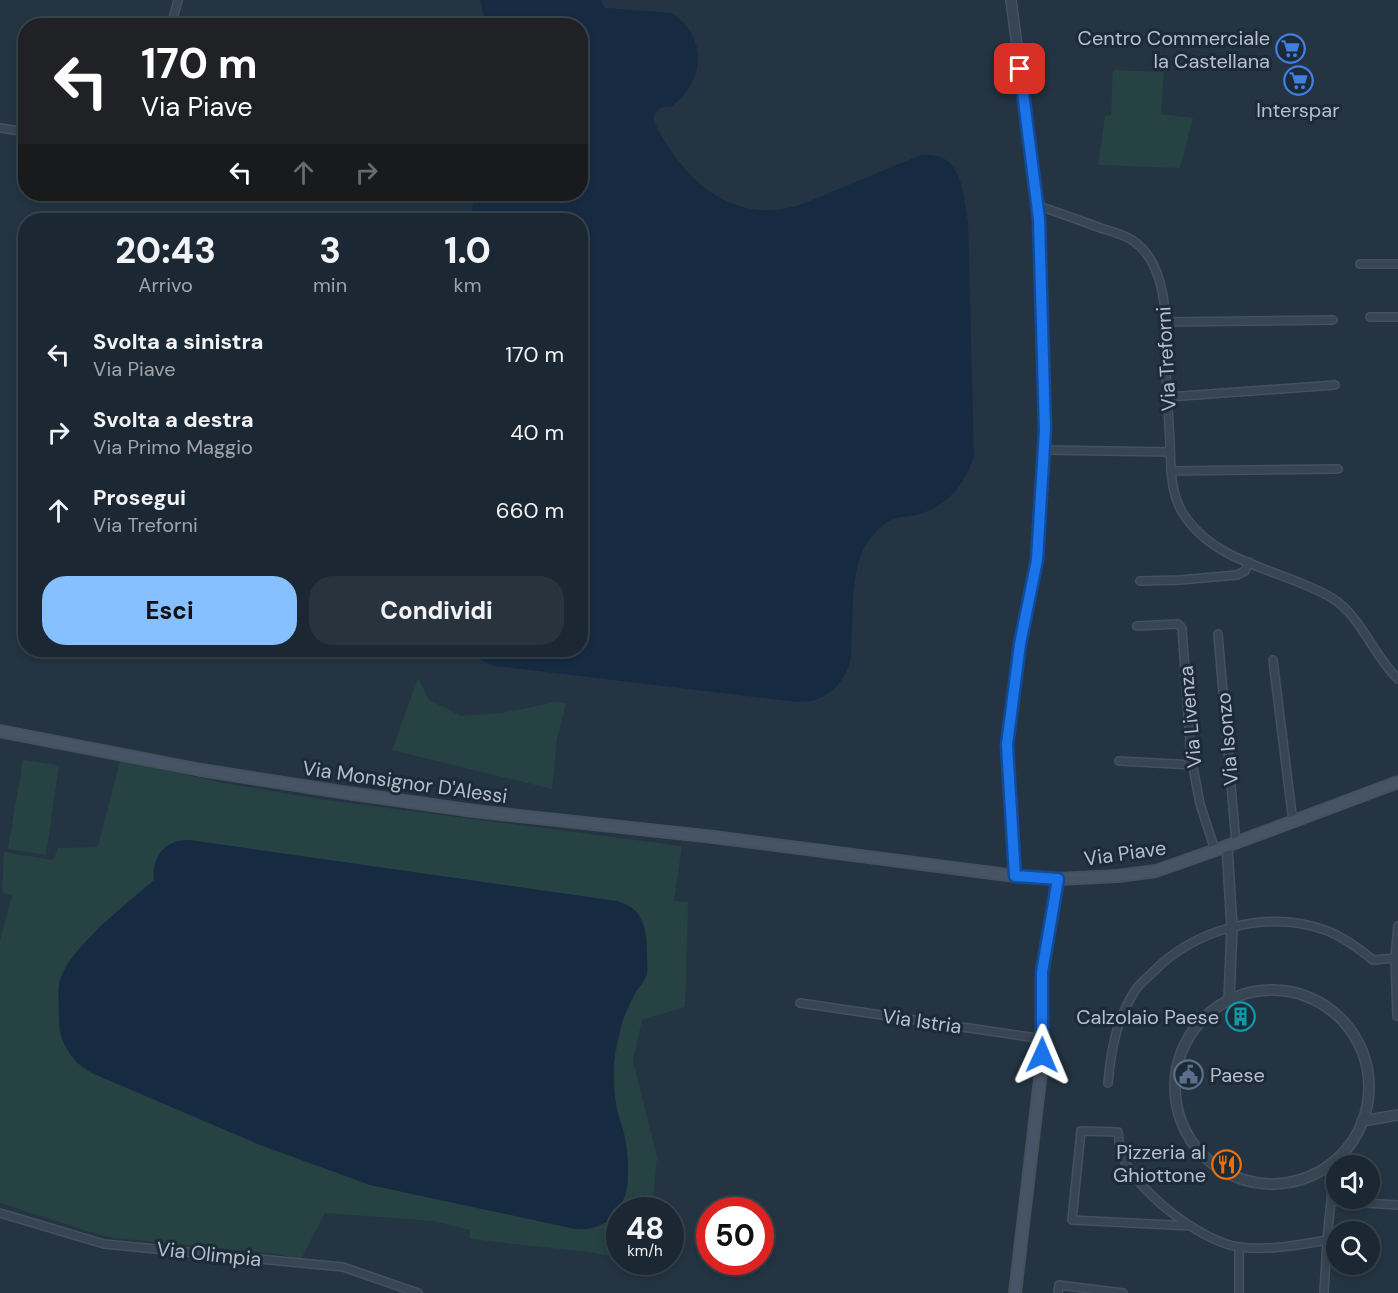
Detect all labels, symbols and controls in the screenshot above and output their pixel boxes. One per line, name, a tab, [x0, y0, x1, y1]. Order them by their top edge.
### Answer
place label: Centro Commerciale la Castellana	[1078, 25, 1270, 74]
supermarket icon: Centro Commerciale la Castellana	[1275, 33, 1307, 65]
text: 170 m	[141, 36, 258, 91]
icon: left	[42, 42, 120, 120]
pin	[994, 43, 1045, 94]
icon: arrive	[1003, 52, 1036, 85]
supermarket icon: Interspar	[1282, 64, 1314, 96]
text: Via Piave	[141, 89, 253, 124]
place label: Interspar	[1256, 97, 1340, 123]
icon: left	[224, 156, 257, 189]
icon: ahead	[287, 156, 320, 189]
icon: right	[350, 156, 383, 189]
text: 20:43	[115, 227, 216, 274]
text: 3	[319, 227, 341, 274]
text: 1.0	[444, 227, 491, 274]
text: Arrivo	[138, 272, 193, 298]
text: min	[313, 272, 347, 298]
text: km	[454, 272, 482, 298]
street label: Via Treforni	[1150, 306, 1182, 412]
text: Svolta a sinistra	[93, 327, 263, 356]
icon: left	[42, 338, 75, 371]
text: 170 m	[505, 340, 564, 369]
text: Via Piave	[93, 356, 176, 382]
text: Svolta a destra	[93, 405, 254, 434]
icon: right	[42, 416, 75, 449]
text: 40 m	[510, 418, 564, 447]
text: Via Primo Maggio	[93, 434, 253, 460]
text: Prosegui	[93, 483, 186, 512]
icon: ahead	[42, 494, 75, 527]
text: 660 m	[496, 496, 564, 525]
text: Via Treforni	[93, 512, 198, 538]
button: Esci	[42, 576, 297, 645]
button: Condividi	[309, 576, 564, 645]
street label: Via Livenza	[1173, 665, 1207, 769]
street label: Via Isonzo	[1210, 691, 1244, 787]
street label: Via Monsignor D'Alessi	[301, 755, 509, 809]
street label: Via Piave	[1082, 834, 1168, 872]
building icon: Calzolaio Paese	[1224, 1001, 1256, 1033]
street label: Via Istria	[881, 1003, 963, 1039]
place label: Calzolaio Paese	[1076, 1004, 1219, 1030]
position arrow	[1010, 1023, 1074, 1087]
public building icon: Paese	[1173, 1059, 1205, 1091]
place label: Paese	[1210, 1062, 1265, 1088]
place label: Pizzeria al Ghiottone	[1113, 1139, 1206, 1188]
restaurant icon: Pizzeria al Ghiottone	[1211, 1148, 1243, 1180]
map controls	[1326, 1155, 1380, 1275]
button: sound	[1326, 1155, 1380, 1209]
speed limit sign: 50	[696, 1197, 774, 1275]
text: 48	[626, 1209, 664, 1248]
button: search	[1326, 1221, 1380, 1275]
street label: Via Olimpia	[155, 1236, 263, 1272]
text: km/h	[627, 1241, 663, 1261]

